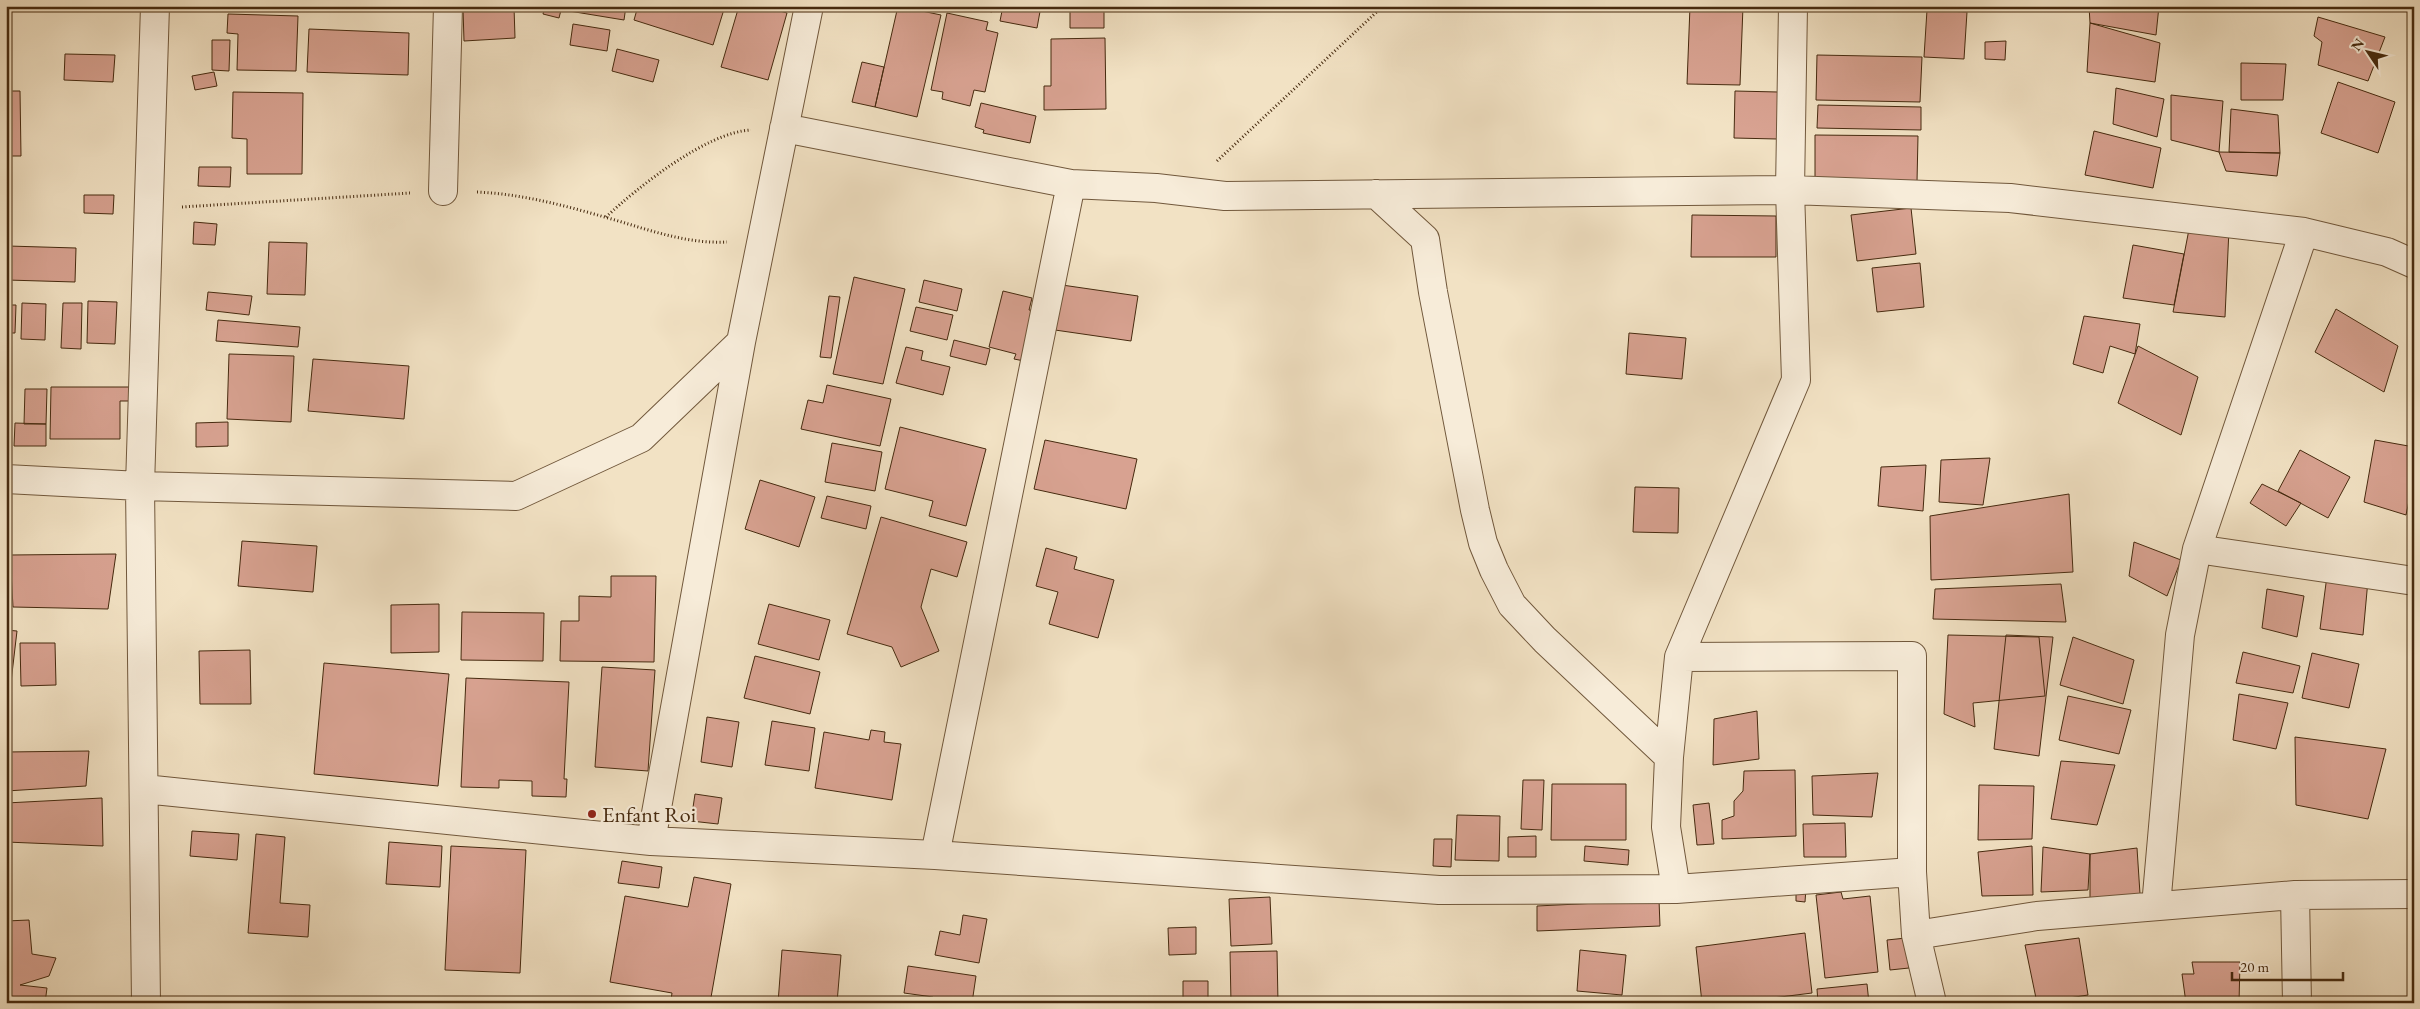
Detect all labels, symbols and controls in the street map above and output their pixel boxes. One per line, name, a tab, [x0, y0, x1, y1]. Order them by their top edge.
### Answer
north arrow	[2342, 28, 2392, 78]
text: N	[2347, 34, 2368, 54]
place label: Enfant Roi	[602, 800, 696, 829]
marker: Enfant Roi	[586, 808, 598, 820]
scale bar	[2232, 949, 2344, 981]
text: 20 m	[2240, 957, 2269, 976]

